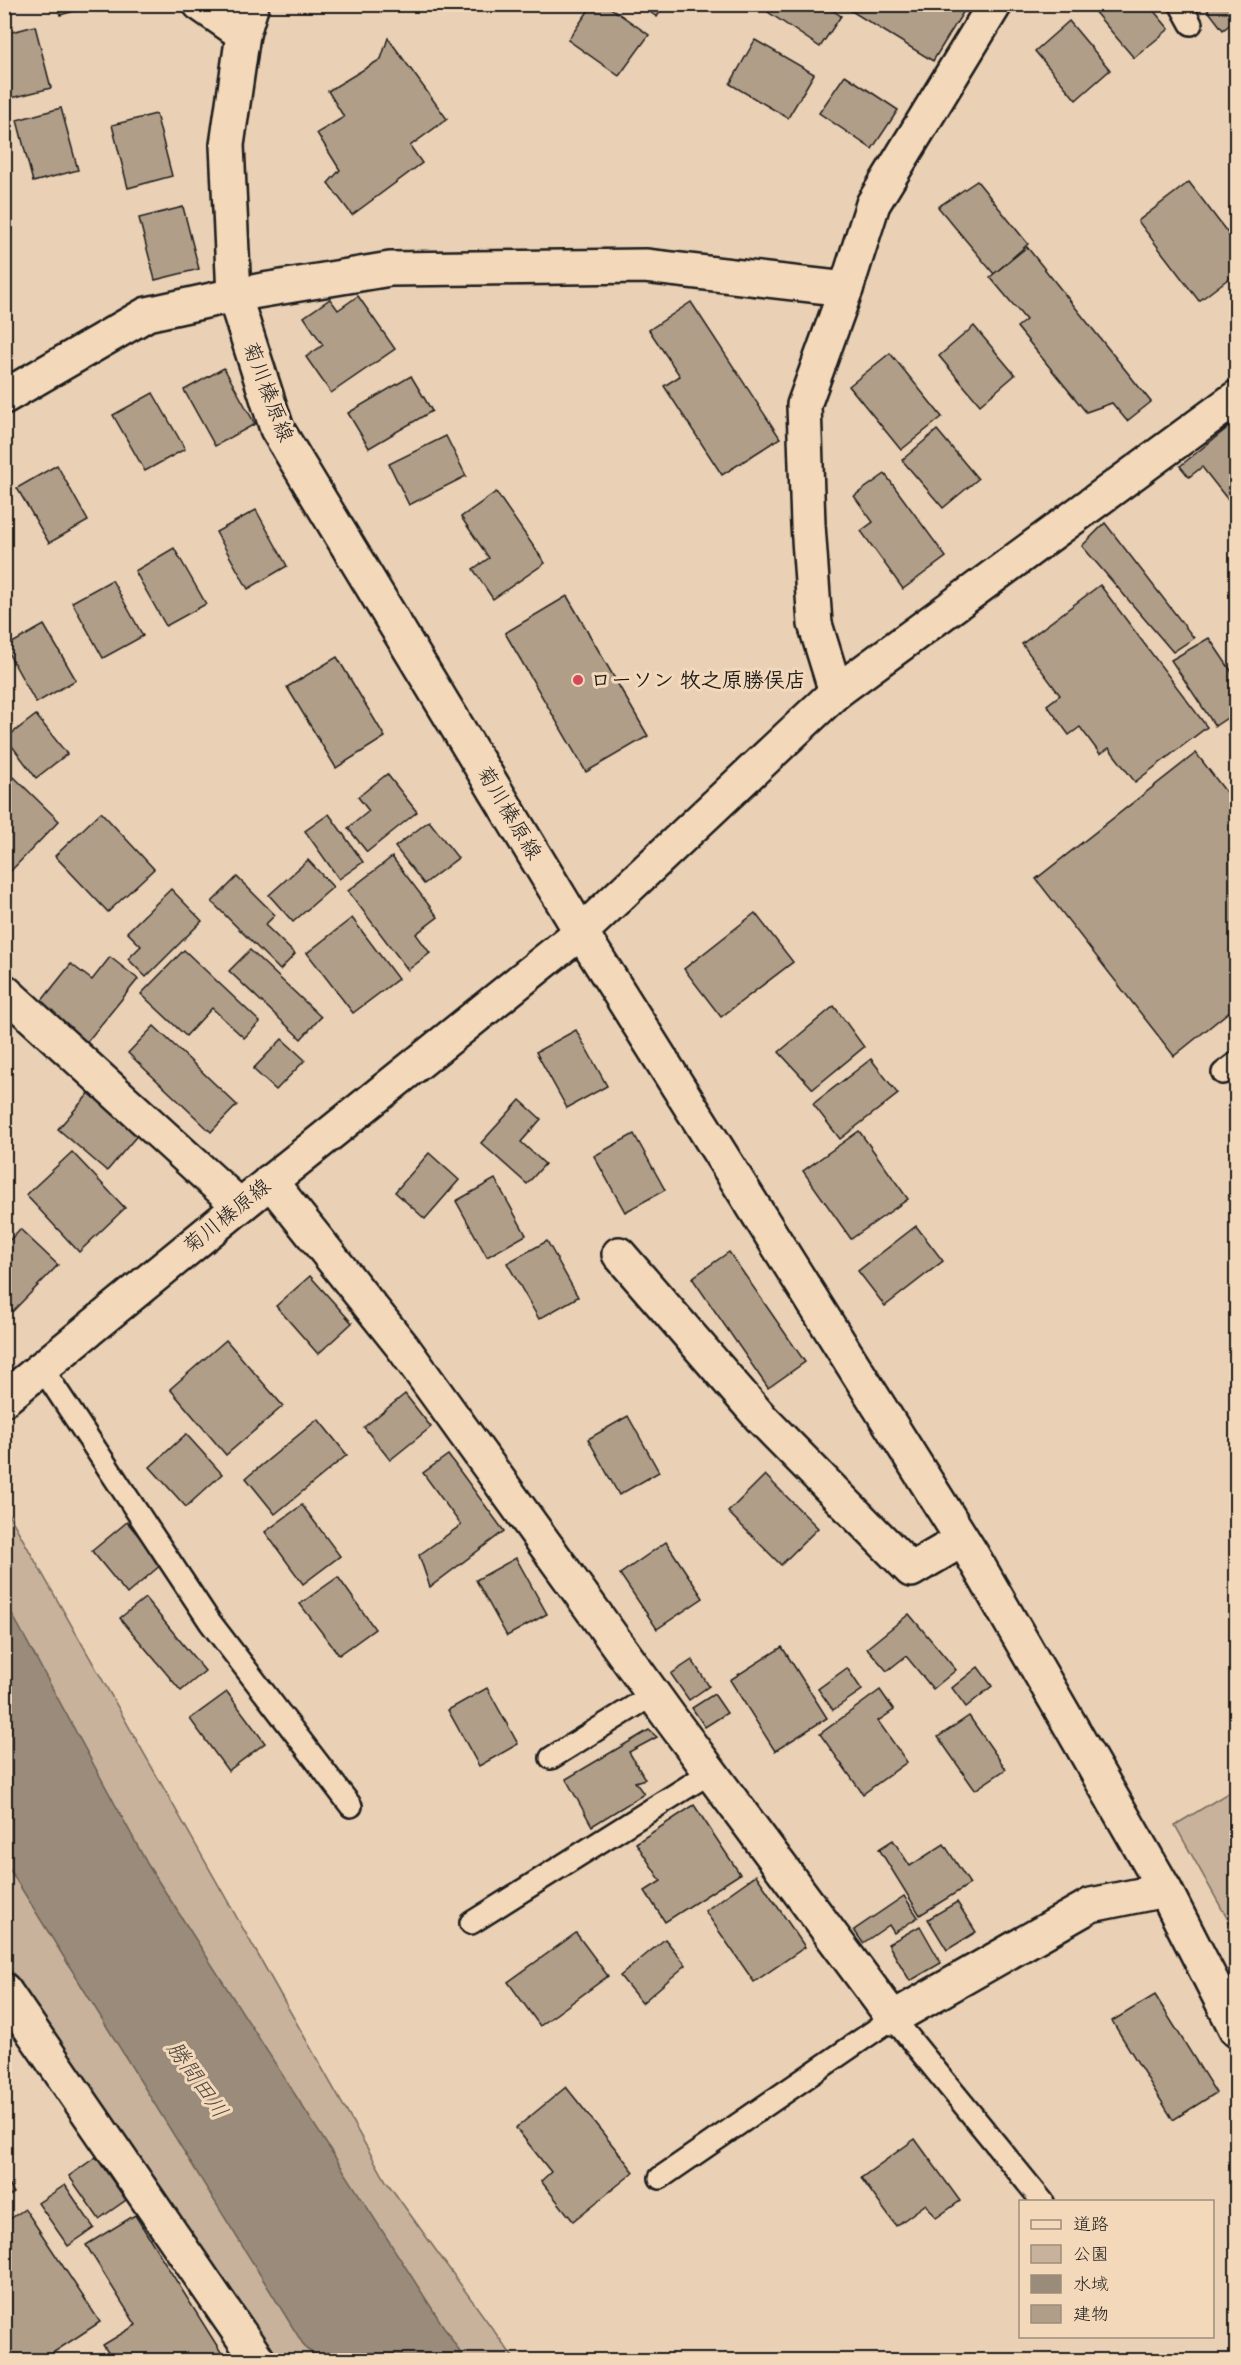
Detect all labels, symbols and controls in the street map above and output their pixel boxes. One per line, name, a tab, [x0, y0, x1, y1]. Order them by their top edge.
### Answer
street label: 菊川榛原線	[238, 339, 298, 445]
place label: ローソン 牧之原勝俣店	[590, 668, 806, 693]
marker: ローソン 牧之原勝俣店	[571, 673, 585, 687]
street label: 菊川榛原線	[471, 762, 547, 864]
street label: 菊川榛原線	[178, 1173, 276, 1259]
water label: 勝間田川	[161, 2036, 233, 2124]
legend	[1019, 2200, 1214, 2338]
text: 道路	[1073, 2214, 1109, 2235]
text: 公園	[1073, 2244, 1109, 2265]
text: 水域	[1073, 2274, 1109, 2295]
text: 建物	[1073, 2304, 1109, 2325]

